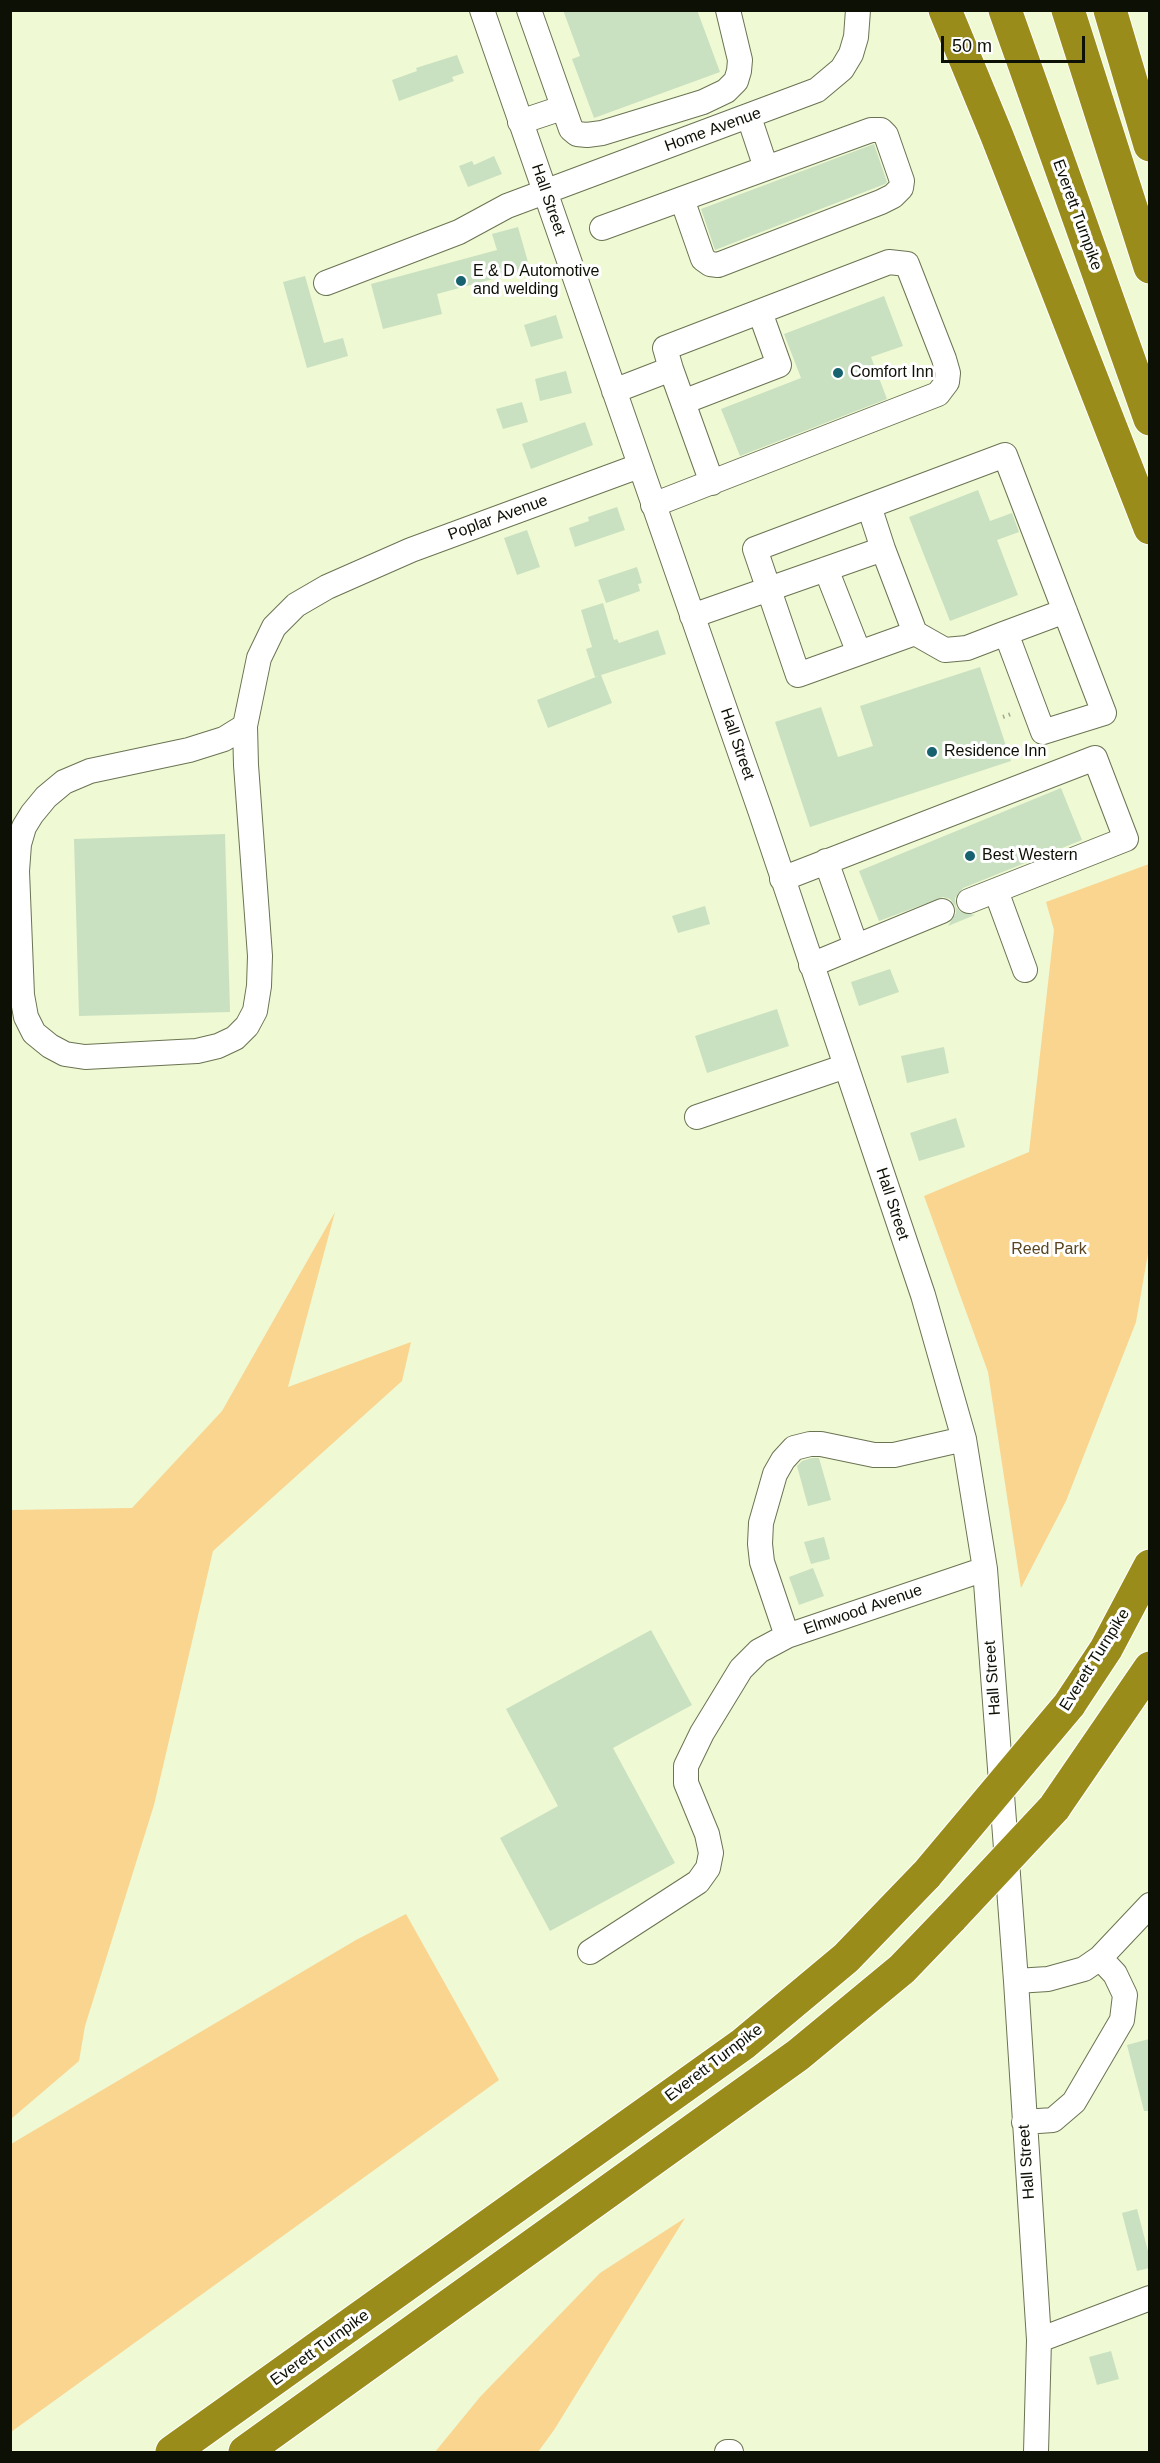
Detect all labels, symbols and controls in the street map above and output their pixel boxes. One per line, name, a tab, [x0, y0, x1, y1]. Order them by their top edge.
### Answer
scale bar	[944, 24, 1088, 62]
text: 50 m	[952, 36, 992, 56]
street label: Home Avenue	[662, 104, 764, 156]
street label: Everett Turnpike	[1048, 157, 1106, 273]
street label: Hall Street	[527, 162, 569, 238]
place label: E & D Automotive and welding	[473, 262, 599, 300]
marker: E & D Automotive and welding	[454, 274, 468, 288]
place label: Comfort Inn	[850, 363, 934, 383]
marker: Comfort Inn	[831, 366, 845, 380]
street label: Poplar Avenue	[446, 491, 550, 545]
street label: Hall Street	[716, 706, 758, 782]
place label: Residence Inn	[944, 742, 1046, 762]
marker: Residence Inn	[925, 745, 939, 759]
place label: Best Western	[982, 846, 1078, 866]
marker: Best Western	[963, 849, 977, 863]
street label: Hall Street	[871, 1166, 913, 1242]
park label: Reed Park	[1011, 1240, 1087, 1260]
street label: Elmwood Avenue	[801, 1581, 925, 1639]
street label: Everett Turnpike	[1056, 1605, 1134, 1715]
street label: Hall Street	[981, 1640, 1005, 1716]
street label: Everett Turnpike	[662, 2020, 766, 2106]
street label: Hall Street	[1015, 2124, 1039, 2200]
street label: Everett Turnpike	[267, 2306, 373, 2390]

